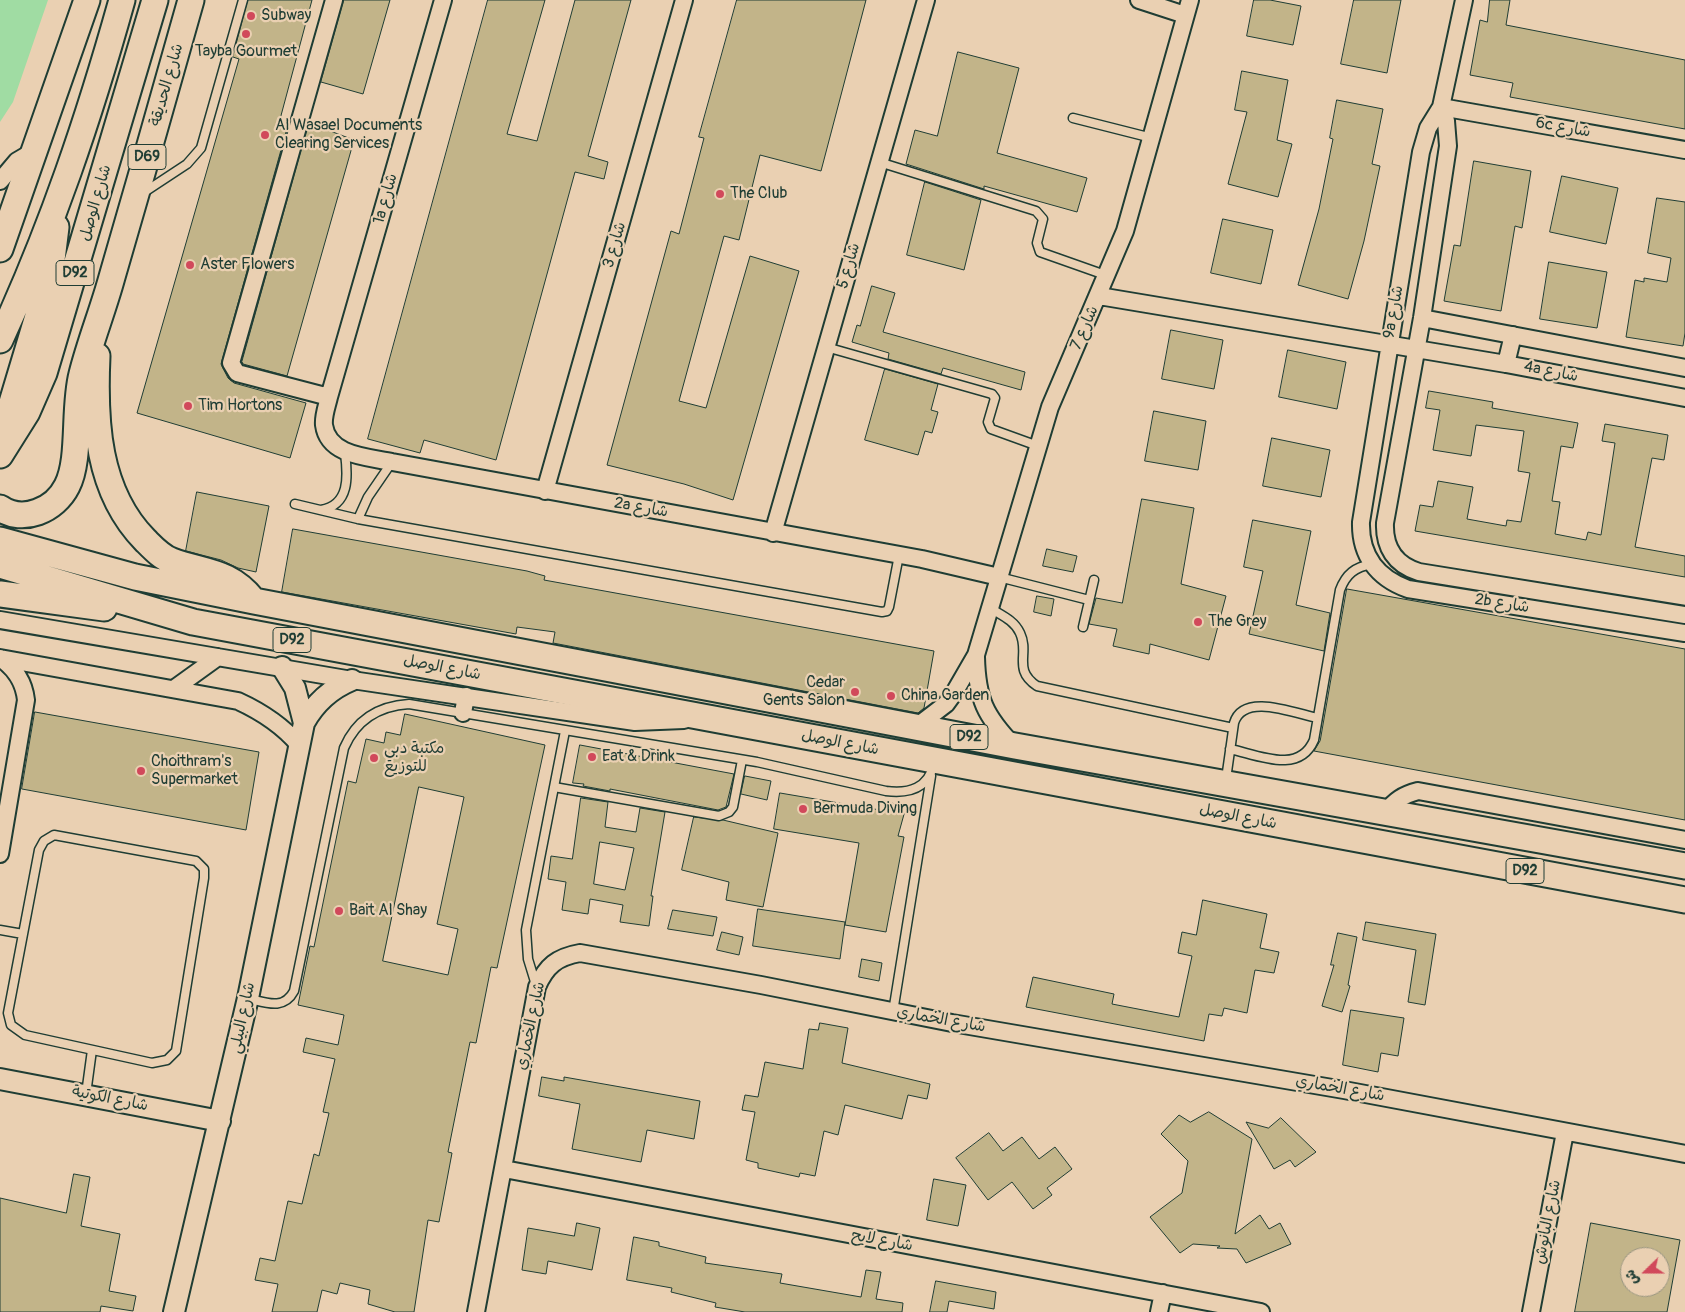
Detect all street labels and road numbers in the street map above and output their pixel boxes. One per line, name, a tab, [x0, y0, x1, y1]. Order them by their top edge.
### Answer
street label: شارع الحديقة	[146, 41, 188, 129]
street label: 6c شارع	[1534, 114, 1592, 142]
road number: D69	[128, 144, 166, 170]
street label: شارع الوصل	[76, 163, 116, 243]
street label: 1a شارع	[370, 171, 402, 227]
street label: شارع 3	[599, 220, 631, 270]
street label: شارع 5	[833, 241, 865, 291]
road number: D92	[56, 260, 94, 286]
street label: 9a شارع	[1380, 284, 1408, 340]
street label: شارع 7	[1067, 303, 1103, 353]
street label: 4a شارع	[1522, 357, 1580, 387]
street label: 2a شارع	[613, 494, 669, 522]
street label: 2b شارع	[1473, 590, 1531, 618]
road number: D92	[273, 628, 311, 652]
street label: شارع الوصل	[402, 651, 482, 685]
road number: D92	[950, 724, 988, 750]
street label: شارع الوصل	[800, 726, 880, 760]
street label: شارع الوصل	[1198, 800, 1278, 834]
road number: D92	[1506, 858, 1544, 884]
street label: شارع الخماري	[512, 980, 550, 1072]
street label: شارع البيلي	[226, 981, 260, 1055]
street label: شارع الخماري	[895, 1003, 987, 1037]
street label: شارع الخماري	[1294, 1072, 1386, 1106]
street label: شارع الكوتية	[70, 1082, 150, 1116]
street label: شارع البانوش	[1530, 1178, 1566, 1266]
street label: شارع لايح	[850, 1226, 914, 1256]

